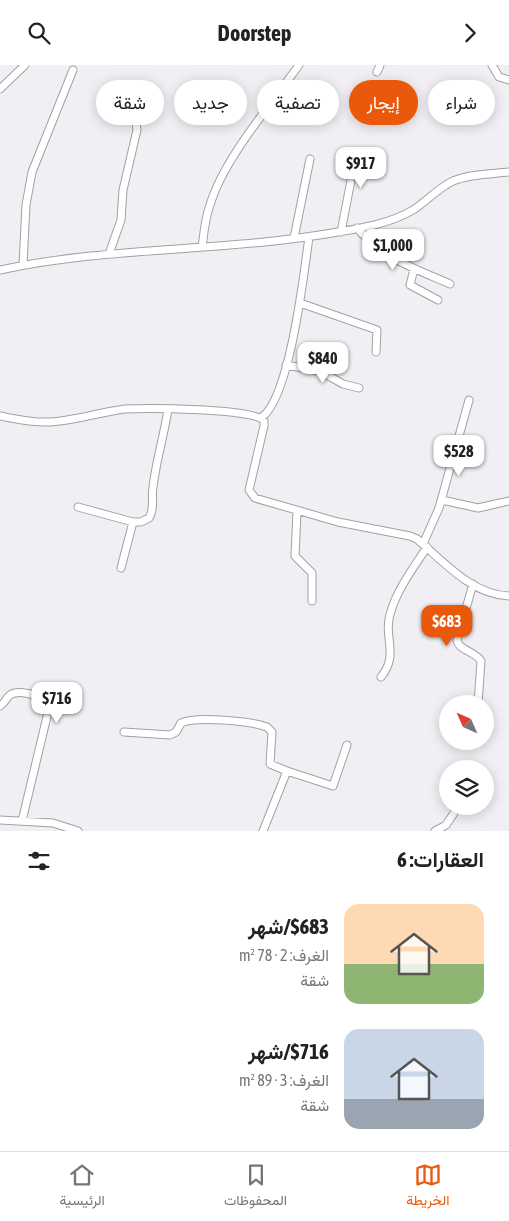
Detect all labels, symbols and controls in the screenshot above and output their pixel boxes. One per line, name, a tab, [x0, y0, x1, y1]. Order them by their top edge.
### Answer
icon: search	[25, 19, 53, 47]
icon: forward	[456, 19, 484, 47]
text: Doorstep	[218, 20, 291, 46]
chip: شقة	[96, 80, 164, 125]
chip: جديد	[174, 80, 247, 125]
chip: تصفية	[257, 80, 339, 125]
chip: إيجار	[349, 80, 418, 125]
chip: شراء	[428, 80, 495, 125]
pin: $917	[331, 147, 391, 189]
text: $917	[346, 154, 376, 172]
pin: $1,000	[352, 229, 434, 271]
text: $1,000	[373, 236, 413, 254]
pin: $840	[293, 341, 353, 384]
text: $840	[308, 349, 338, 367]
pin: $528	[429, 435, 489, 477]
text: $528	[444, 442, 474, 460]
pin: $683	[417, 605, 477, 647]
text: $683	[432, 612, 462, 630]
pin: $716	[27, 681, 87, 724]
text: $716	[42, 689, 72, 707]
north arrow	[439, 695, 494, 750]
map controls	[439, 695, 494, 815]
button: layers	[439, 760, 494, 815]
icon: filters	[25, 847, 53, 875]
text: العقارات: 6	[397, 847, 484, 871]
text: $683/شهر	[248, 914, 329, 938]
icon: home	[384, 924, 444, 984]
text: الغرف: 2 · 78 m²	[239, 946, 329, 964]
text: شقة	[300, 971, 329, 989]
text: $716/شهر	[248, 1039, 329, 1063]
icon: home	[384, 1049, 444, 1109]
text: الغرف: 3 · 89 m²	[239, 1071, 329, 1089]
text: شقة	[300, 1096, 329, 1114]
tab: الرئيسية	[60, 1161, 105, 1213]
tab: المحفوظات	[224, 1161, 287, 1213]
tab: الخريطة	[406, 1161, 449, 1213]

